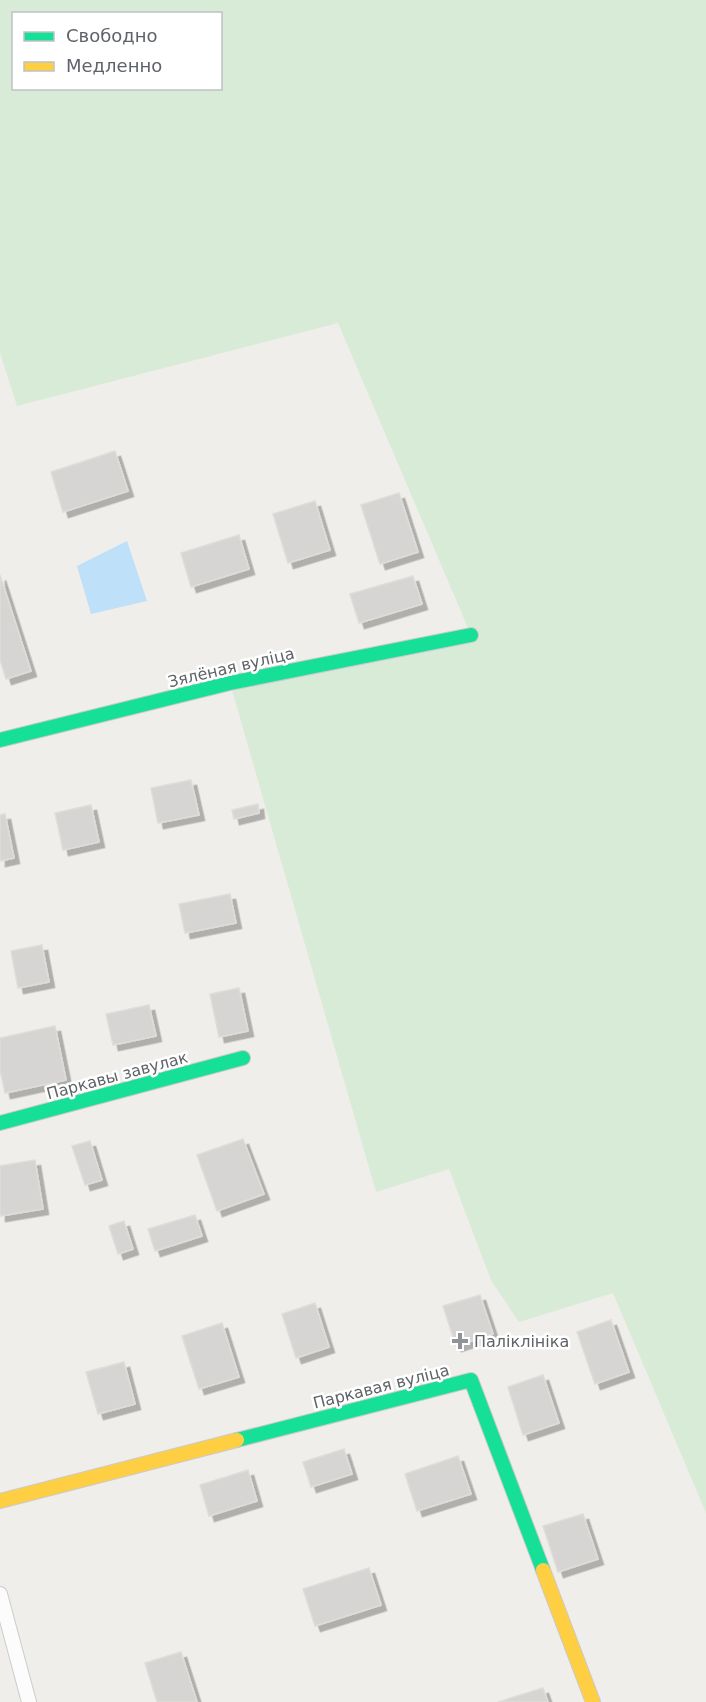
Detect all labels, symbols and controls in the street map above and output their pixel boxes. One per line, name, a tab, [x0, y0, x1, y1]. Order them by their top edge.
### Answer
legend	[12, 12, 222, 90]
text: Свободно	[66, 25, 158, 46]
text: Медленно	[66, 55, 162, 76]
street label: Зялёная вуліца	[166, 644, 296, 691]
street label: Паркавы завулак	[44, 1047, 190, 1103]
marker: Паліклініка	[451, 1332, 469, 1350]
place label: Паліклініка	[474, 1332, 569, 1351]
street label: Паркавая вуліца	[311, 1360, 451, 1413]

